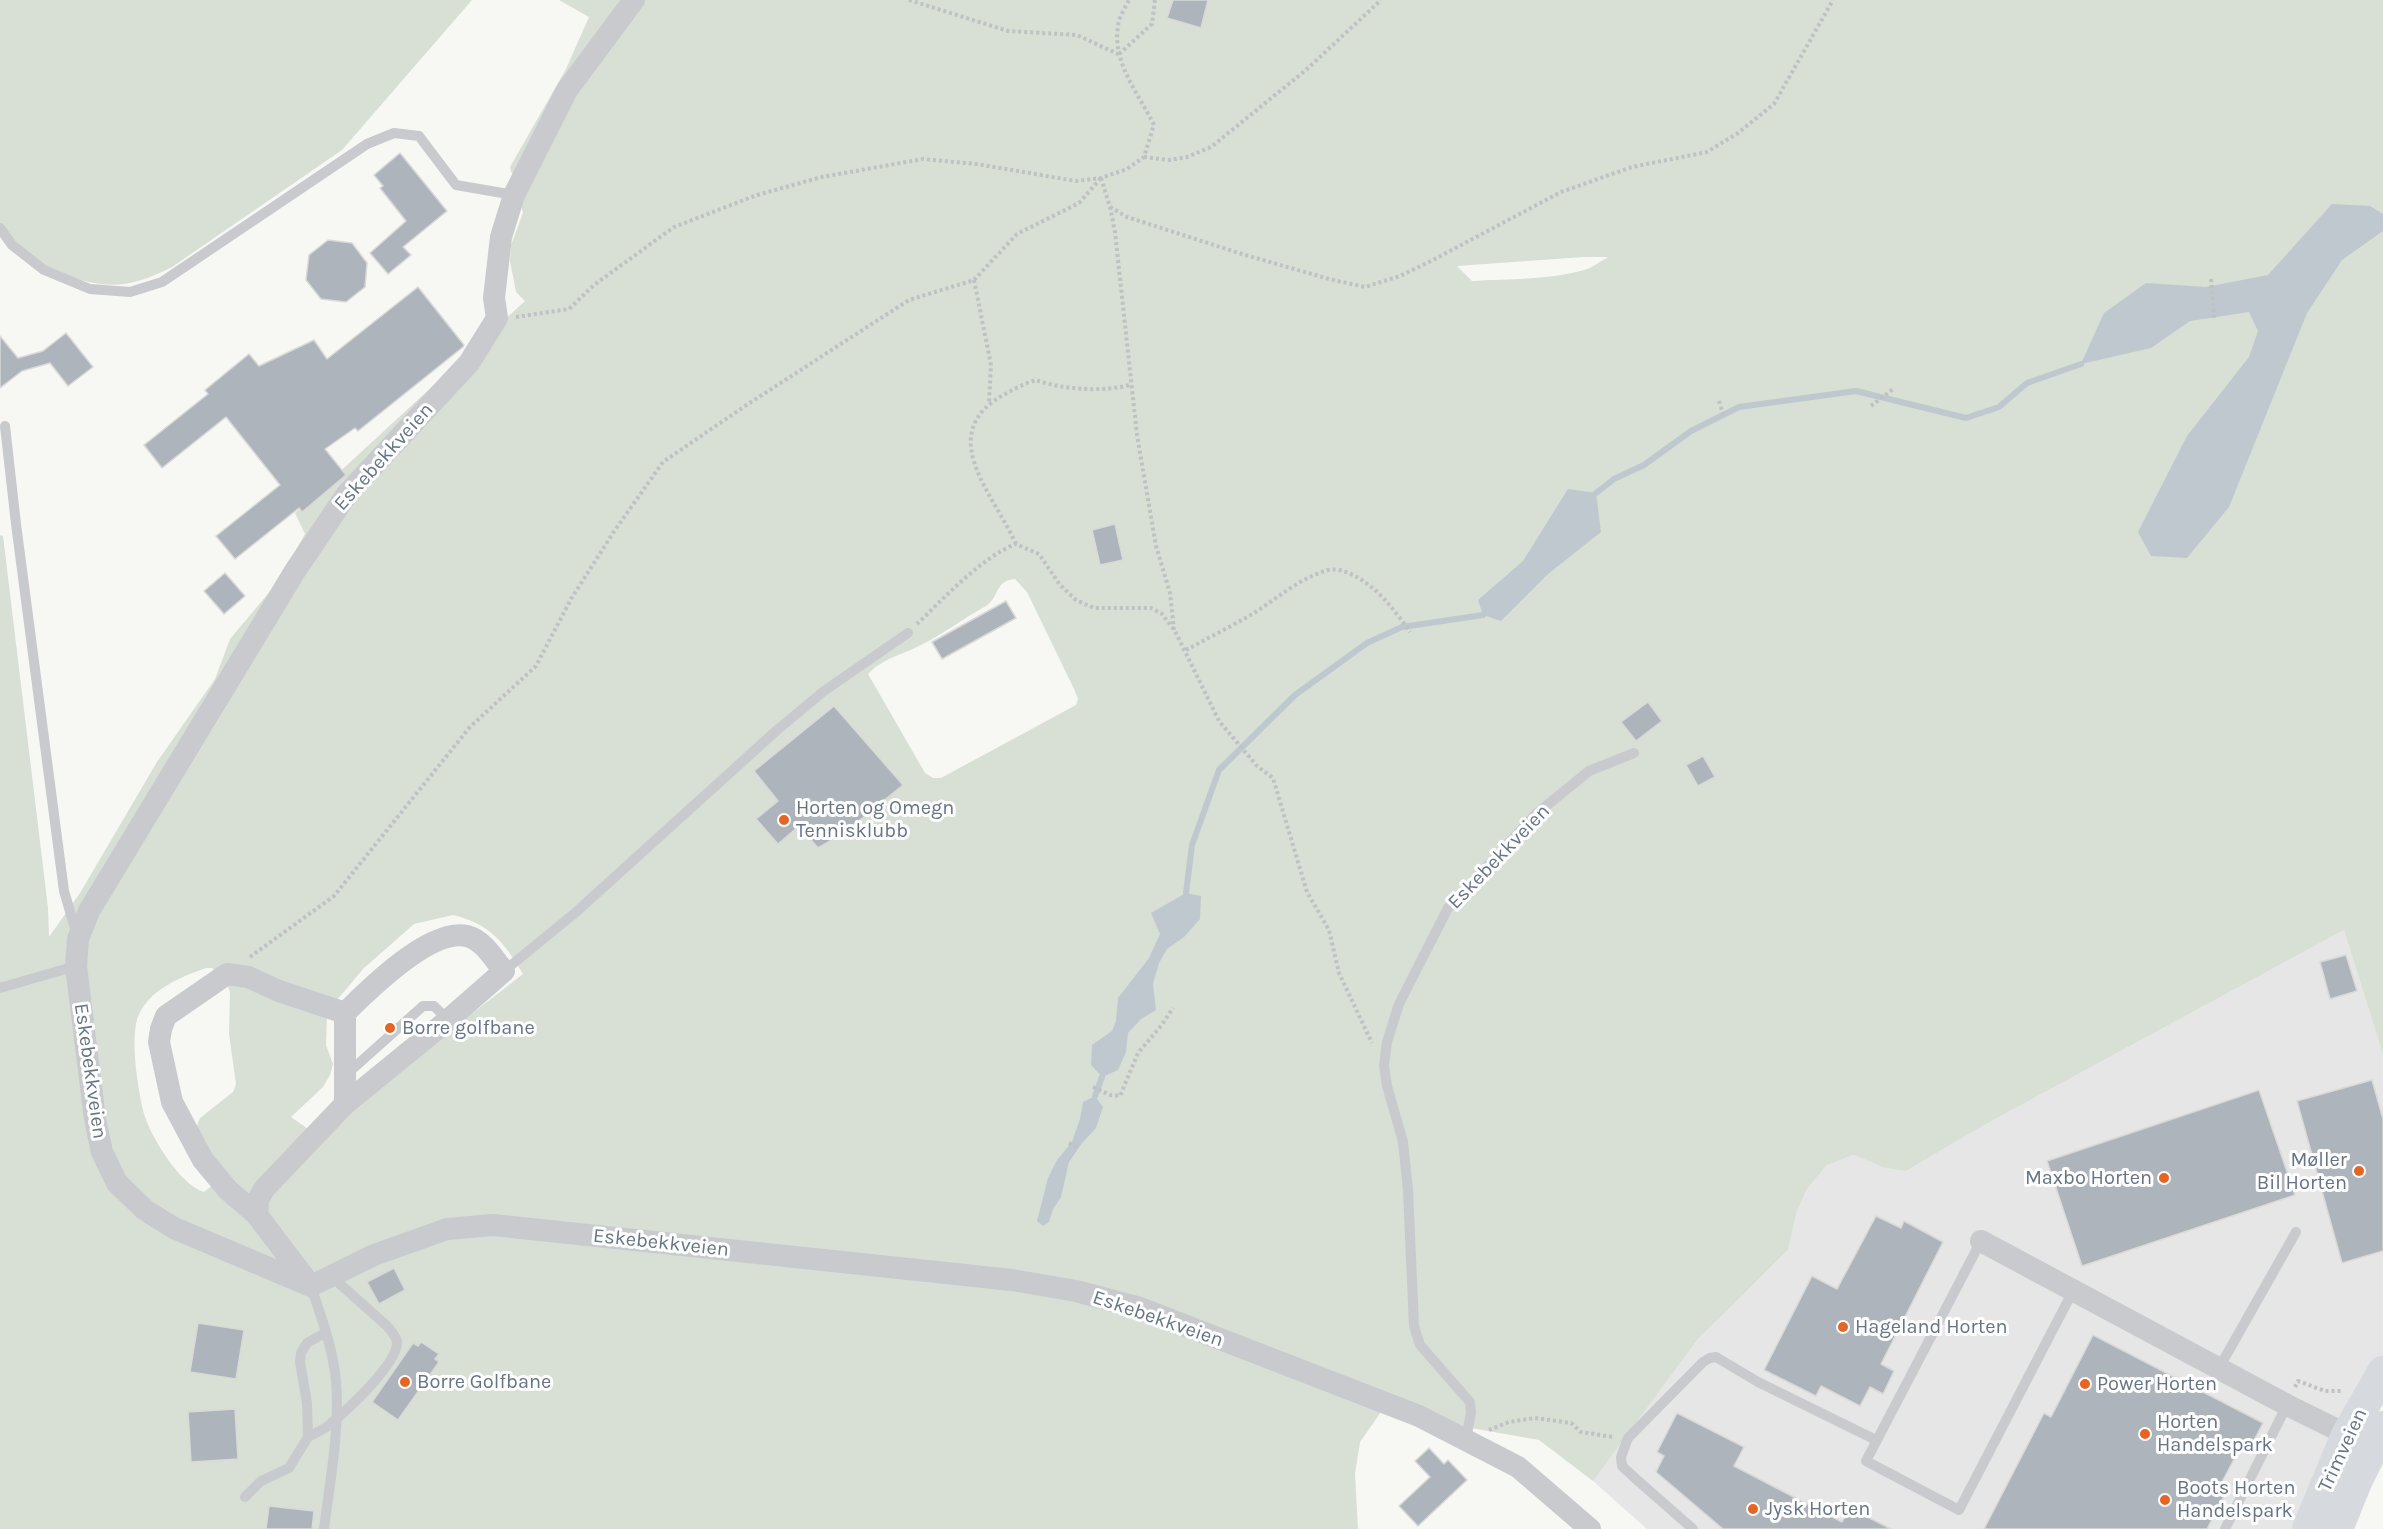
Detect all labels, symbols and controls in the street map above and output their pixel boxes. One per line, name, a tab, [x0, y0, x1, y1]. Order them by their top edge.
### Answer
street label: Eskebekkveien	[329, 398, 439, 516]
place label: Horten og Omegn Tennisklubb	[796, 796, 954, 843]
street label: Eskebekkveien	[1443, 800, 1555, 914]
marker: Horten og Omegn Tennisklubb	[777, 813, 791, 827]
street label: Eskebekkveien	[69, 1002, 111, 1140]
place label: Borre golfbane	[402, 1016, 535, 1040]
marker: Borre golfbane	[383, 1021, 397, 1035]
place label: Møller Bil Horten	[2257, 1148, 2347, 1195]
marker: Møller Bil Horten	[2352, 1164, 2366, 1178]
place label: Maxbo Horten	[2025, 1166, 2152, 1190]
marker: Maxbo Horten	[2157, 1171, 2171, 1185]
street label: Eskebekkveien	[592, 1224, 730, 1262]
street label: Eskebekkveien	[1090, 1285, 1226, 1353]
place label: Hageland Horten	[1855, 1315, 2008, 1339]
marker: Hageland Horten	[1836, 1320, 1850, 1334]
place label: Borre Golfbane	[417, 1370, 551, 1394]
place label: Power Horten	[2097, 1372, 2217, 1396]
marker: Borre Golfbane	[398, 1375, 412, 1389]
marker: Power Horten	[2078, 1377, 2092, 1391]
street label: Trimveien	[2313, 1405, 2373, 1495]
place label: Horten Handelspark	[2157, 1410, 2273, 1457]
marker: Horten Handelspark	[2138, 1427, 2152, 1441]
place label: Boots Horten Handelspark	[2177, 1476, 2295, 1523]
marker: Boots Horten Handelspark	[2158, 1493, 2172, 1507]
place label: Jysk Horten	[1765, 1497, 1870, 1521]
marker: Jysk Horten	[1746, 1502, 1760, 1516]

